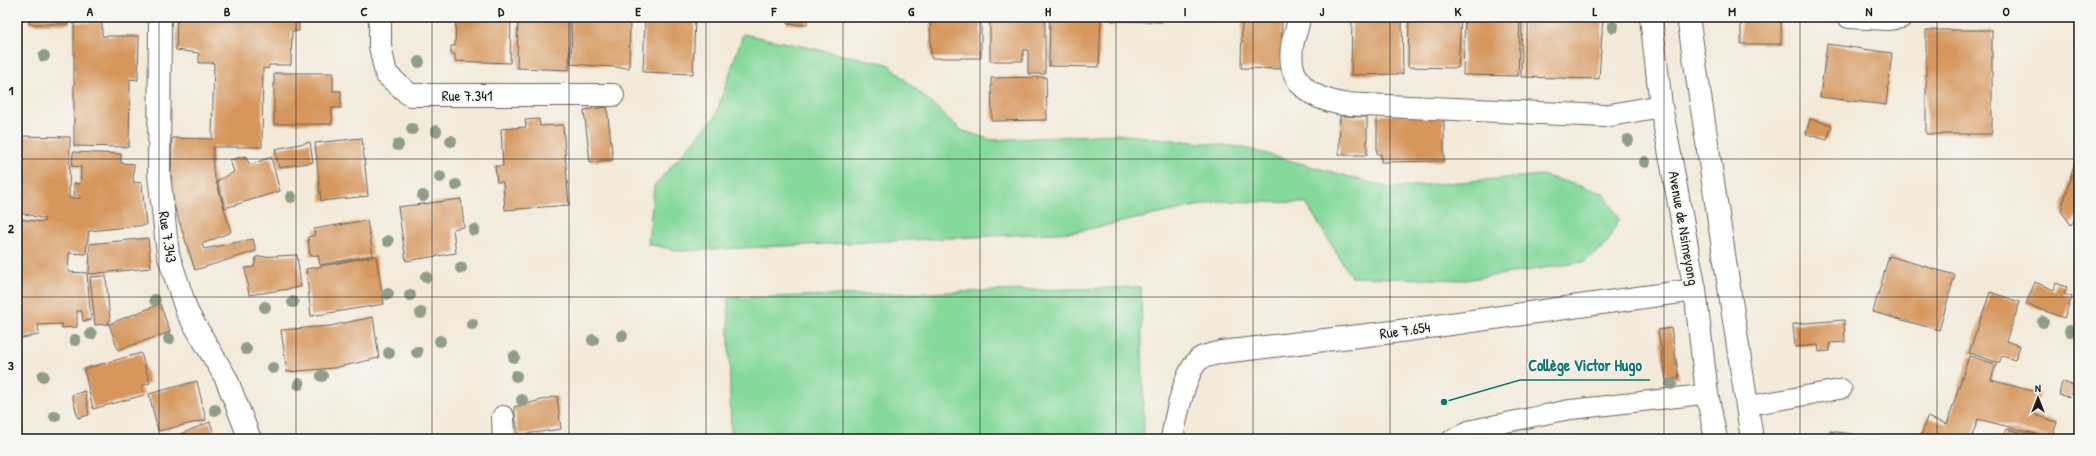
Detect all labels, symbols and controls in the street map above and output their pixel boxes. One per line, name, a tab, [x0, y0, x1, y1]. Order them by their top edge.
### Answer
text: A	[87, 2, 94, 20]
text: B	[224, 2, 231, 20]
text: C	[360, 2, 368, 20]
text: D	[498, 2, 505, 20]
text: E	[635, 2, 641, 20]
text: F	[771, 2, 778, 20]
text: G	[908, 2, 915, 20]
text: H	[1045, 2, 1051, 20]
text: I	[1183, 2, 1187, 20]
text: J	[1320, 2, 1325, 20]
text: K	[1455, 2, 1462, 20]
text: L	[1593, 2, 1598, 20]
text: M	[1728, 2, 1736, 20]
text: N	[1866, 2, 1873, 20]
text: O	[2002, 2, 2010, 20]
text: 1	[9, 81, 14, 99]
street label: Rue 7.341	[442, 85, 492, 106]
street label: Avenue de Nsimeyong	[1664, 169, 1704, 287]
street label: Rue 7.343	[154, 210, 182, 265]
text: 2	[8, 219, 15, 237]
street label: Rue 7.654	[1378, 316, 1432, 344]
callout: Collège Victor Hugo	[1520, 352, 1650, 380]
text: Collège Victor Hugo	[1528, 354, 1642, 377]
text: 3	[8, 356, 14, 374]
north arrow	[2018, 378, 2058, 418]
text: N	[2035, 381, 2041, 395]

